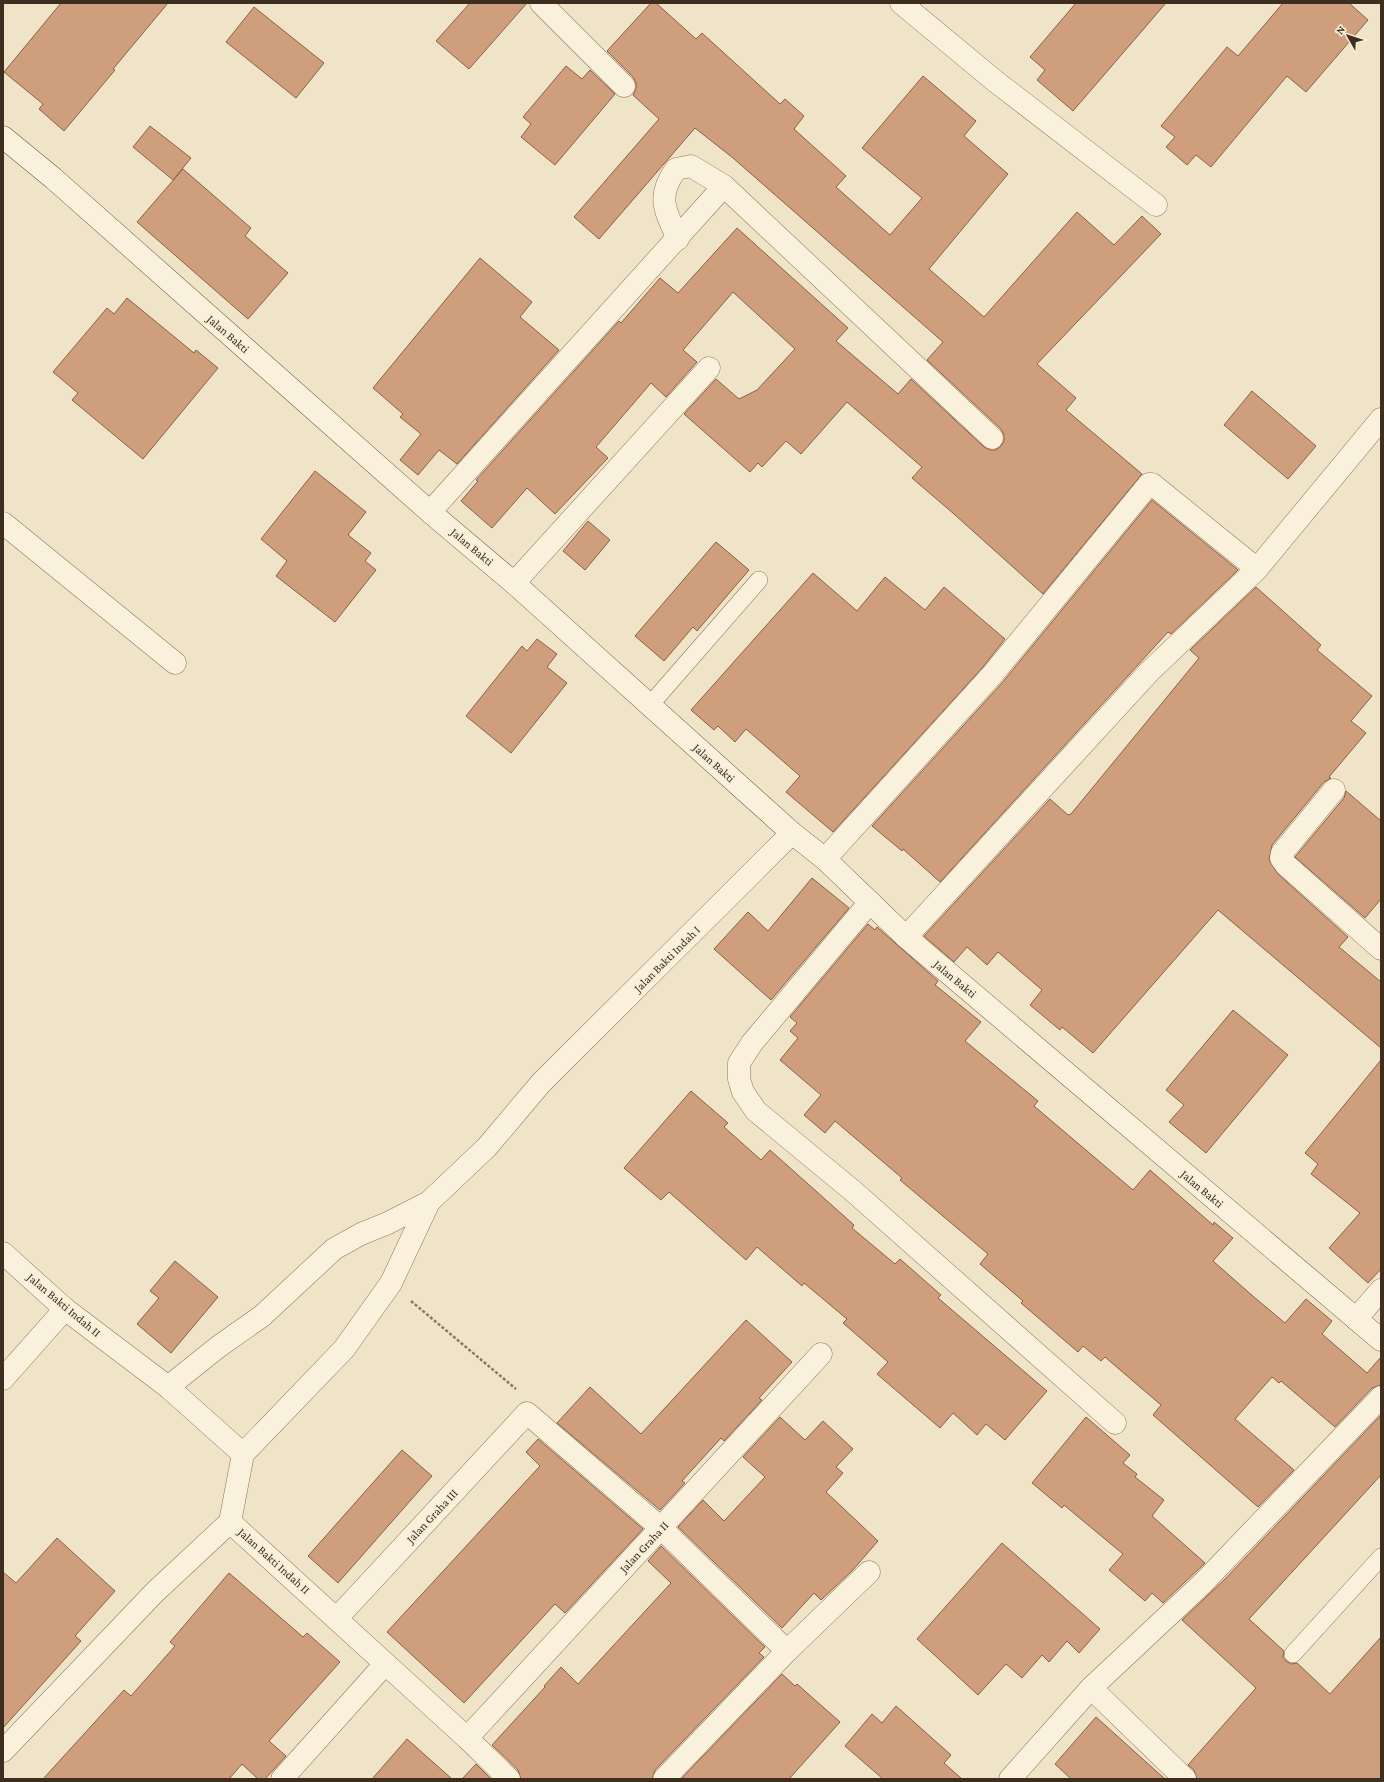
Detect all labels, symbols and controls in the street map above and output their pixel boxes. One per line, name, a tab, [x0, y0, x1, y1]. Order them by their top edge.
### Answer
north arrow	[1328, 16, 1368, 56]
text: N	[1333, 23, 1348, 36]
street label: Jalan Bakti	[203, 311, 252, 356]
street label: Jalan Bakti	[447, 524, 496, 569]
street label: Jalan Bakti	[689, 740, 738, 785]
street label: Jalan Bakti Indah I	[630, 923, 703, 996]
street label: Jalan Bakti	[930, 956, 979, 1001]
street label: Jalan Bakti	[1177, 1166, 1226, 1211]
street label: Jalan Bakti Indah II	[24, 1270, 104, 1340]
street label: Jalan Graha III	[403, 1486, 461, 1547]
street label: Jalan Graha II	[616, 1518, 672, 1576]
street label: Jalan Bakti Indah II	[235, 1524, 313, 1597]

